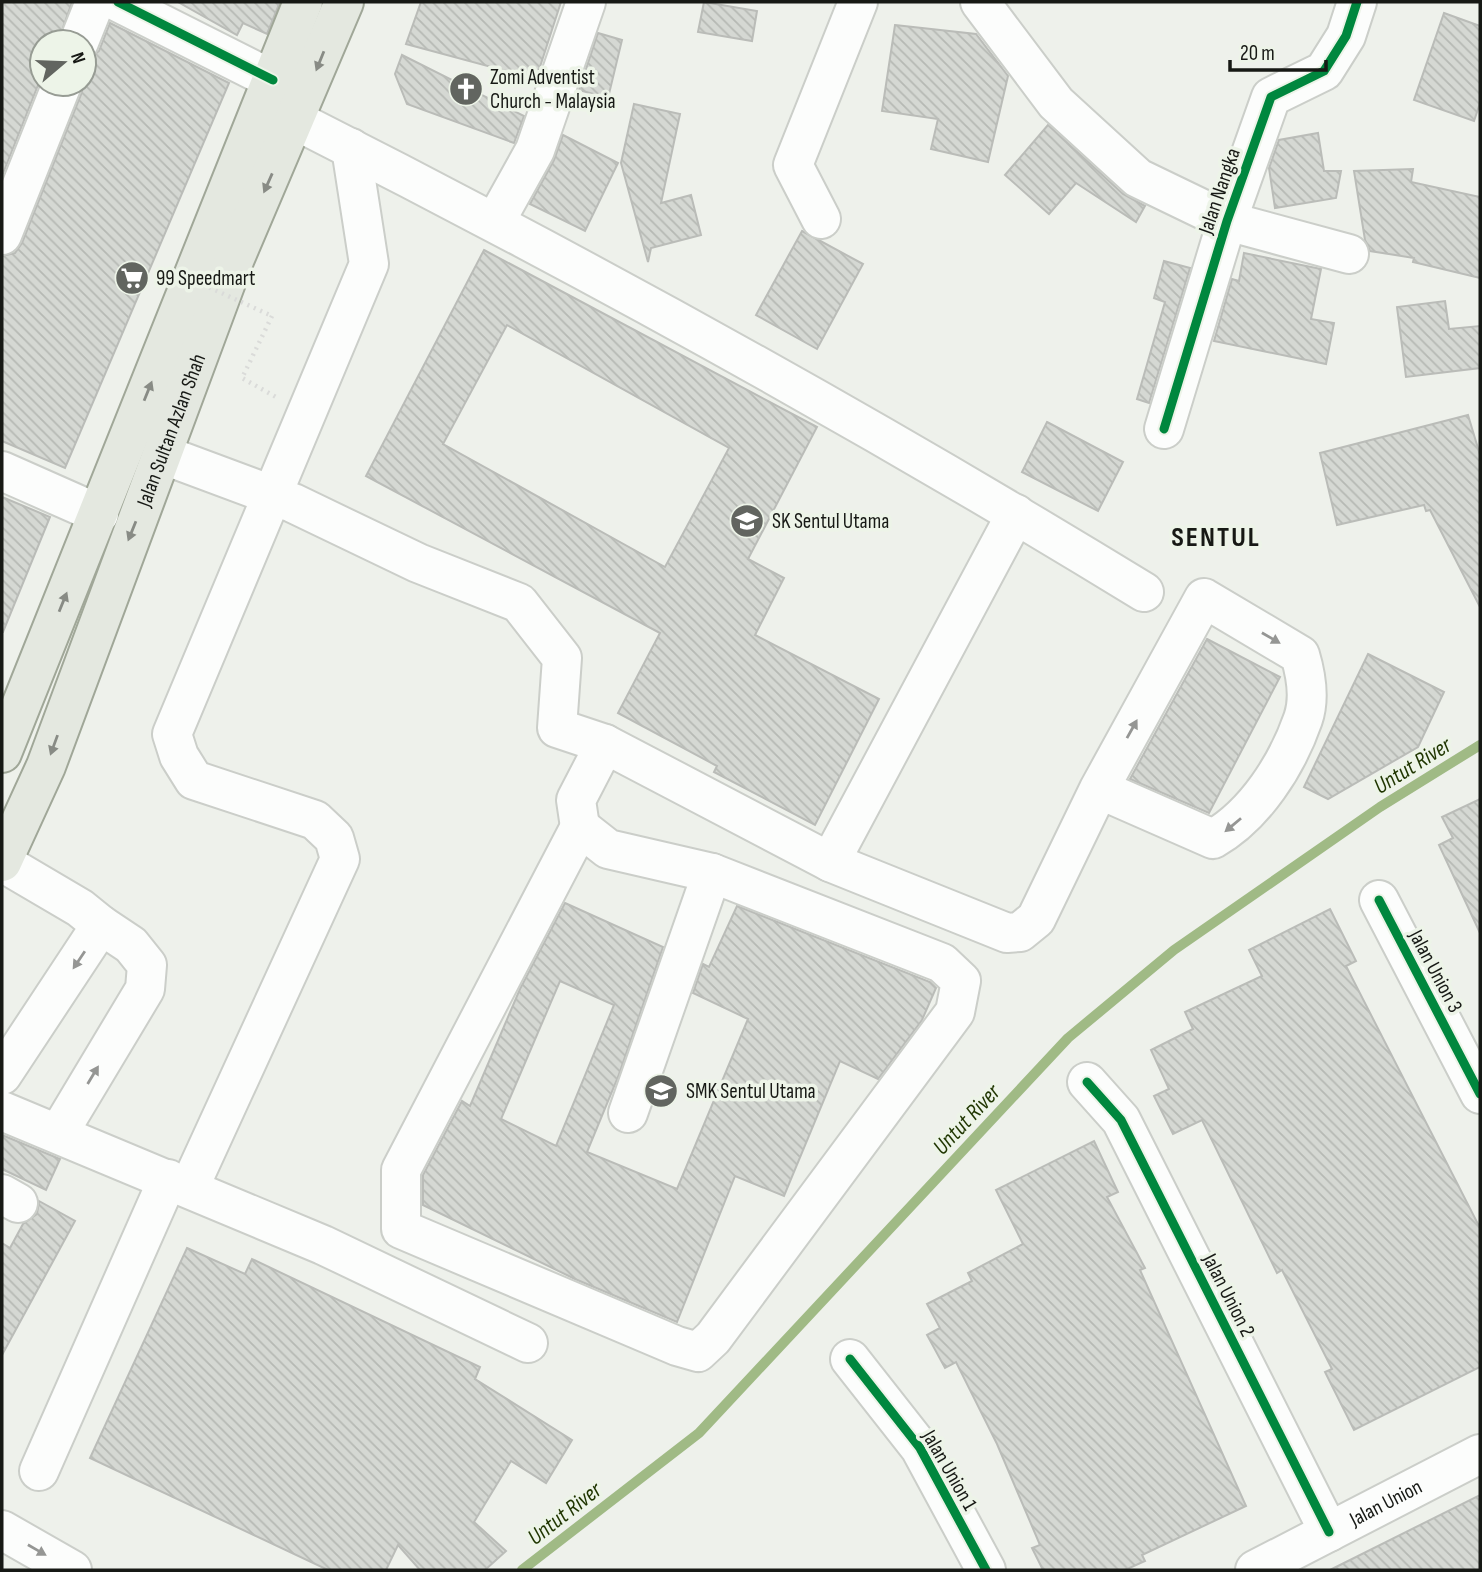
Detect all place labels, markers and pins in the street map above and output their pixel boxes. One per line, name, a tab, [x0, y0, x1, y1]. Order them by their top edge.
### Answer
place label: Zomi Adventist Church - Malaysia	[490, 65, 615, 114]
church icon: Zomi Adventist Church - Malaysia	[447, 70, 485, 108]
supermarket icon: 99 Speedmart	[113, 259, 151, 297]
place label: 99 Speedmart	[156, 266, 256, 291]
school or university icon: SK Sentul Utama	[728, 502, 766, 540]
place label: SK Sentul Utama	[772, 509, 889, 534]
school or university icon: SMK Sentul Utama	[642, 1072, 680, 1110]
place label: SMK Sentul Utama	[686, 1079, 816, 1104]

